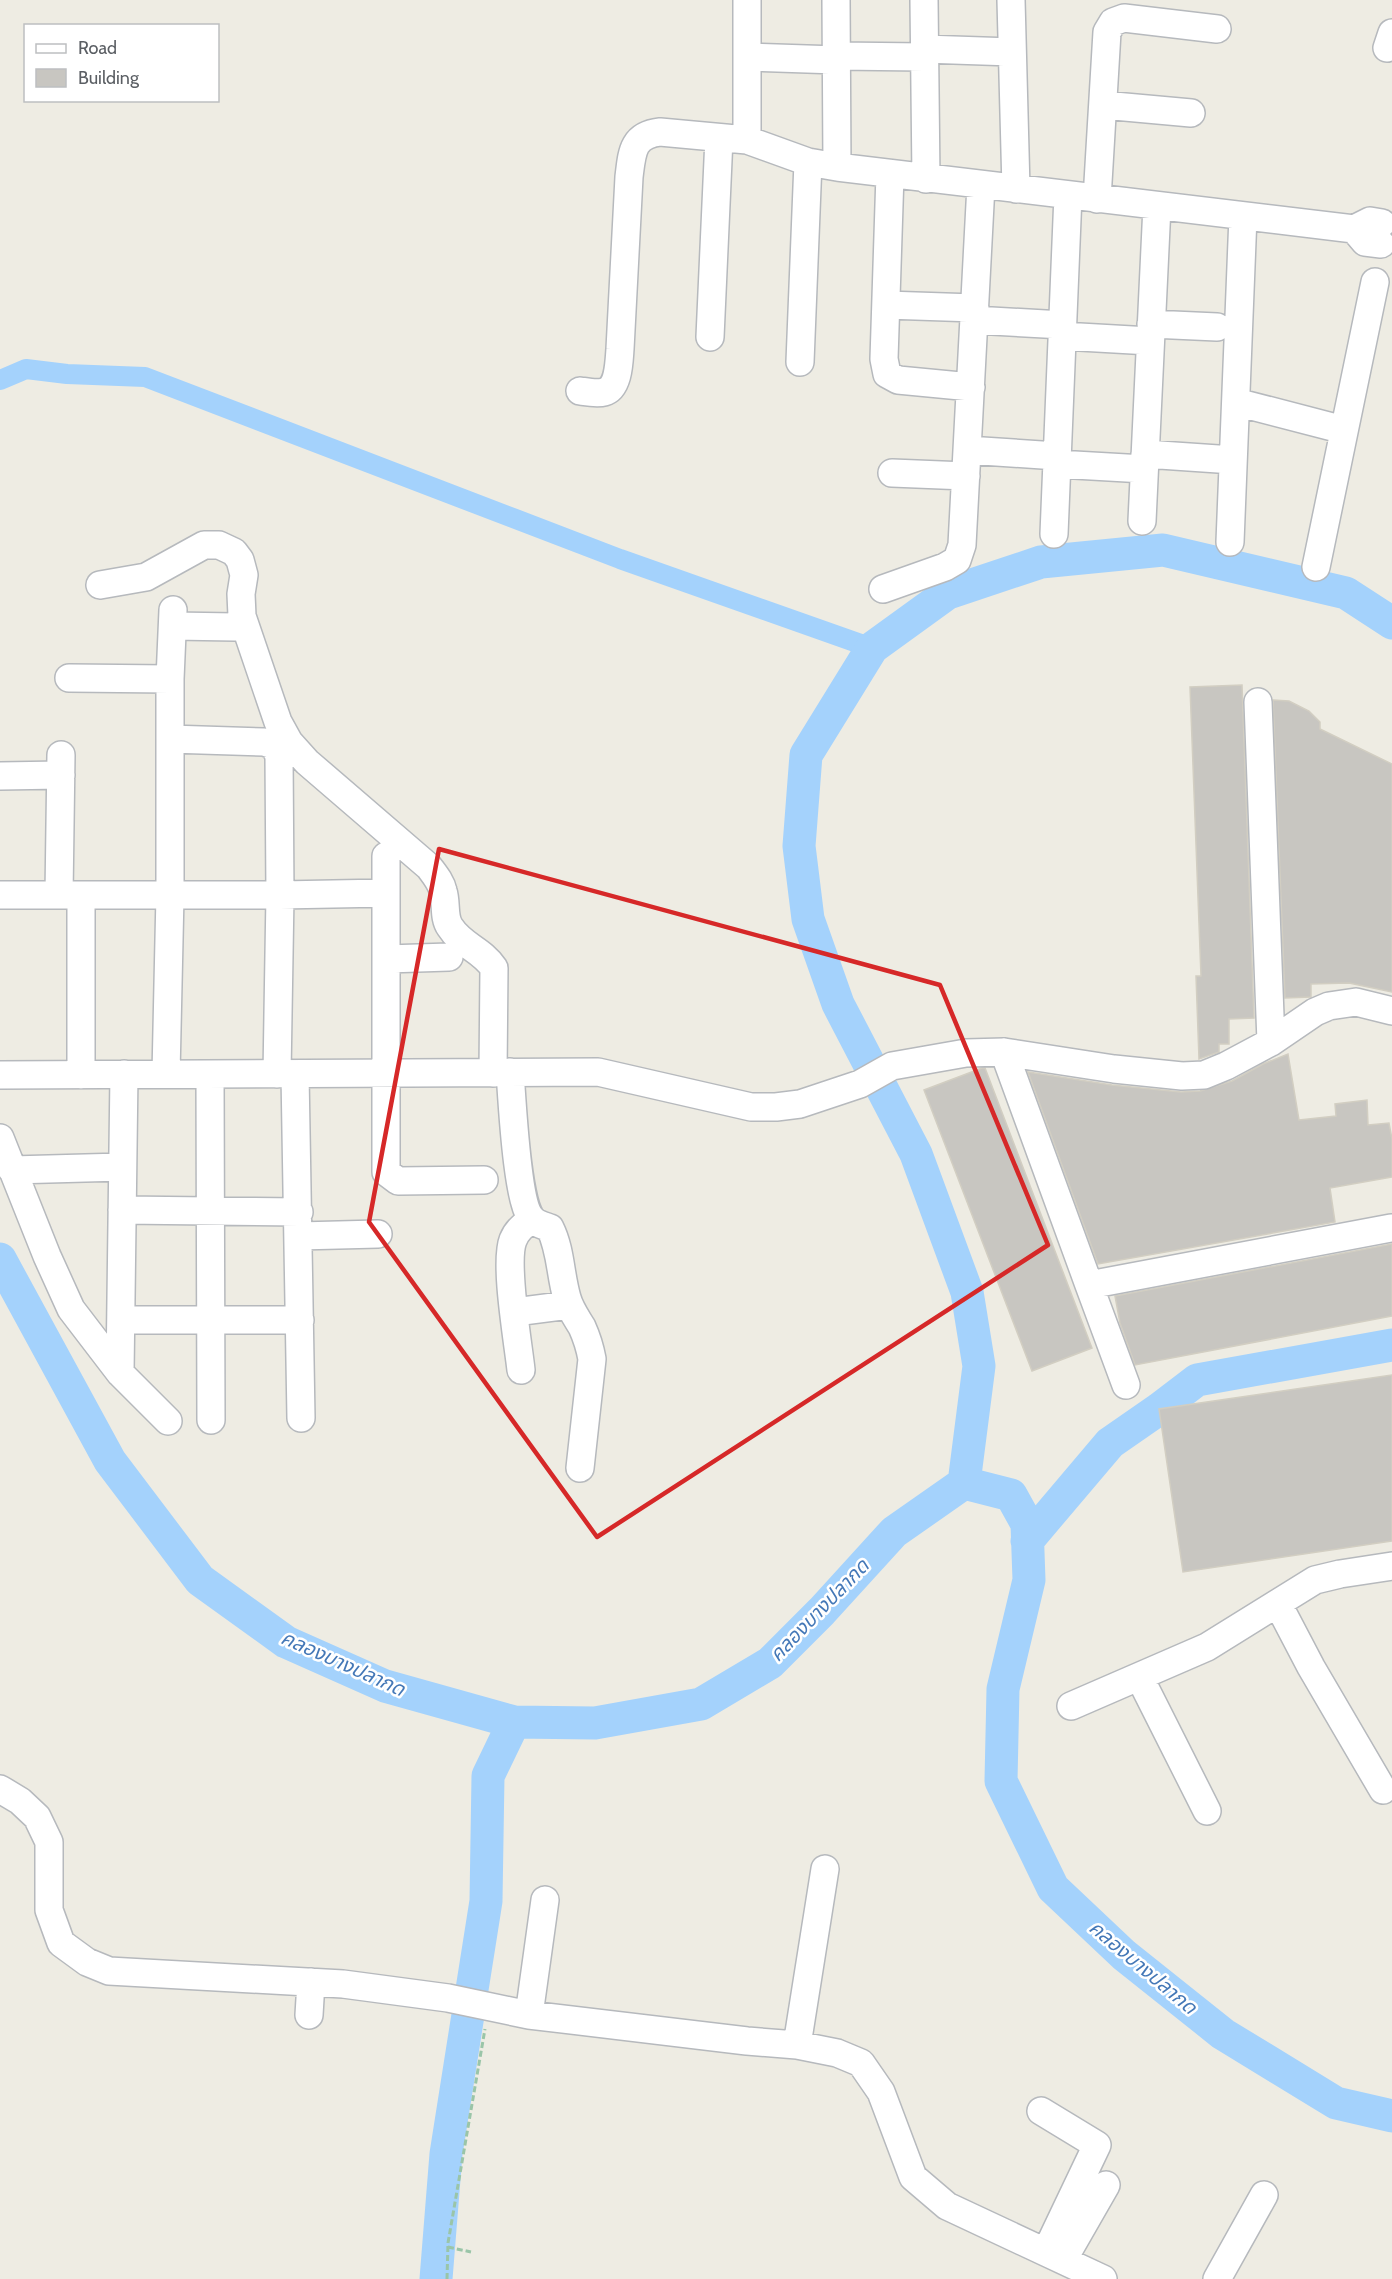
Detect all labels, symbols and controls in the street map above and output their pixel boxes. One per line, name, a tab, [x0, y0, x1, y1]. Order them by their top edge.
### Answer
legend	[24, 24, 219, 102]
text: Road	[78, 37, 117, 59]
text: Building	[78, 67, 140, 89]
water label: คลองบางปลากด	[764, 1553, 874, 1666]
water label: คลองบางปลากด	[277, 1625, 409, 1701]
water label: คลองบางปลากด	[1084, 1915, 1202, 2019]

